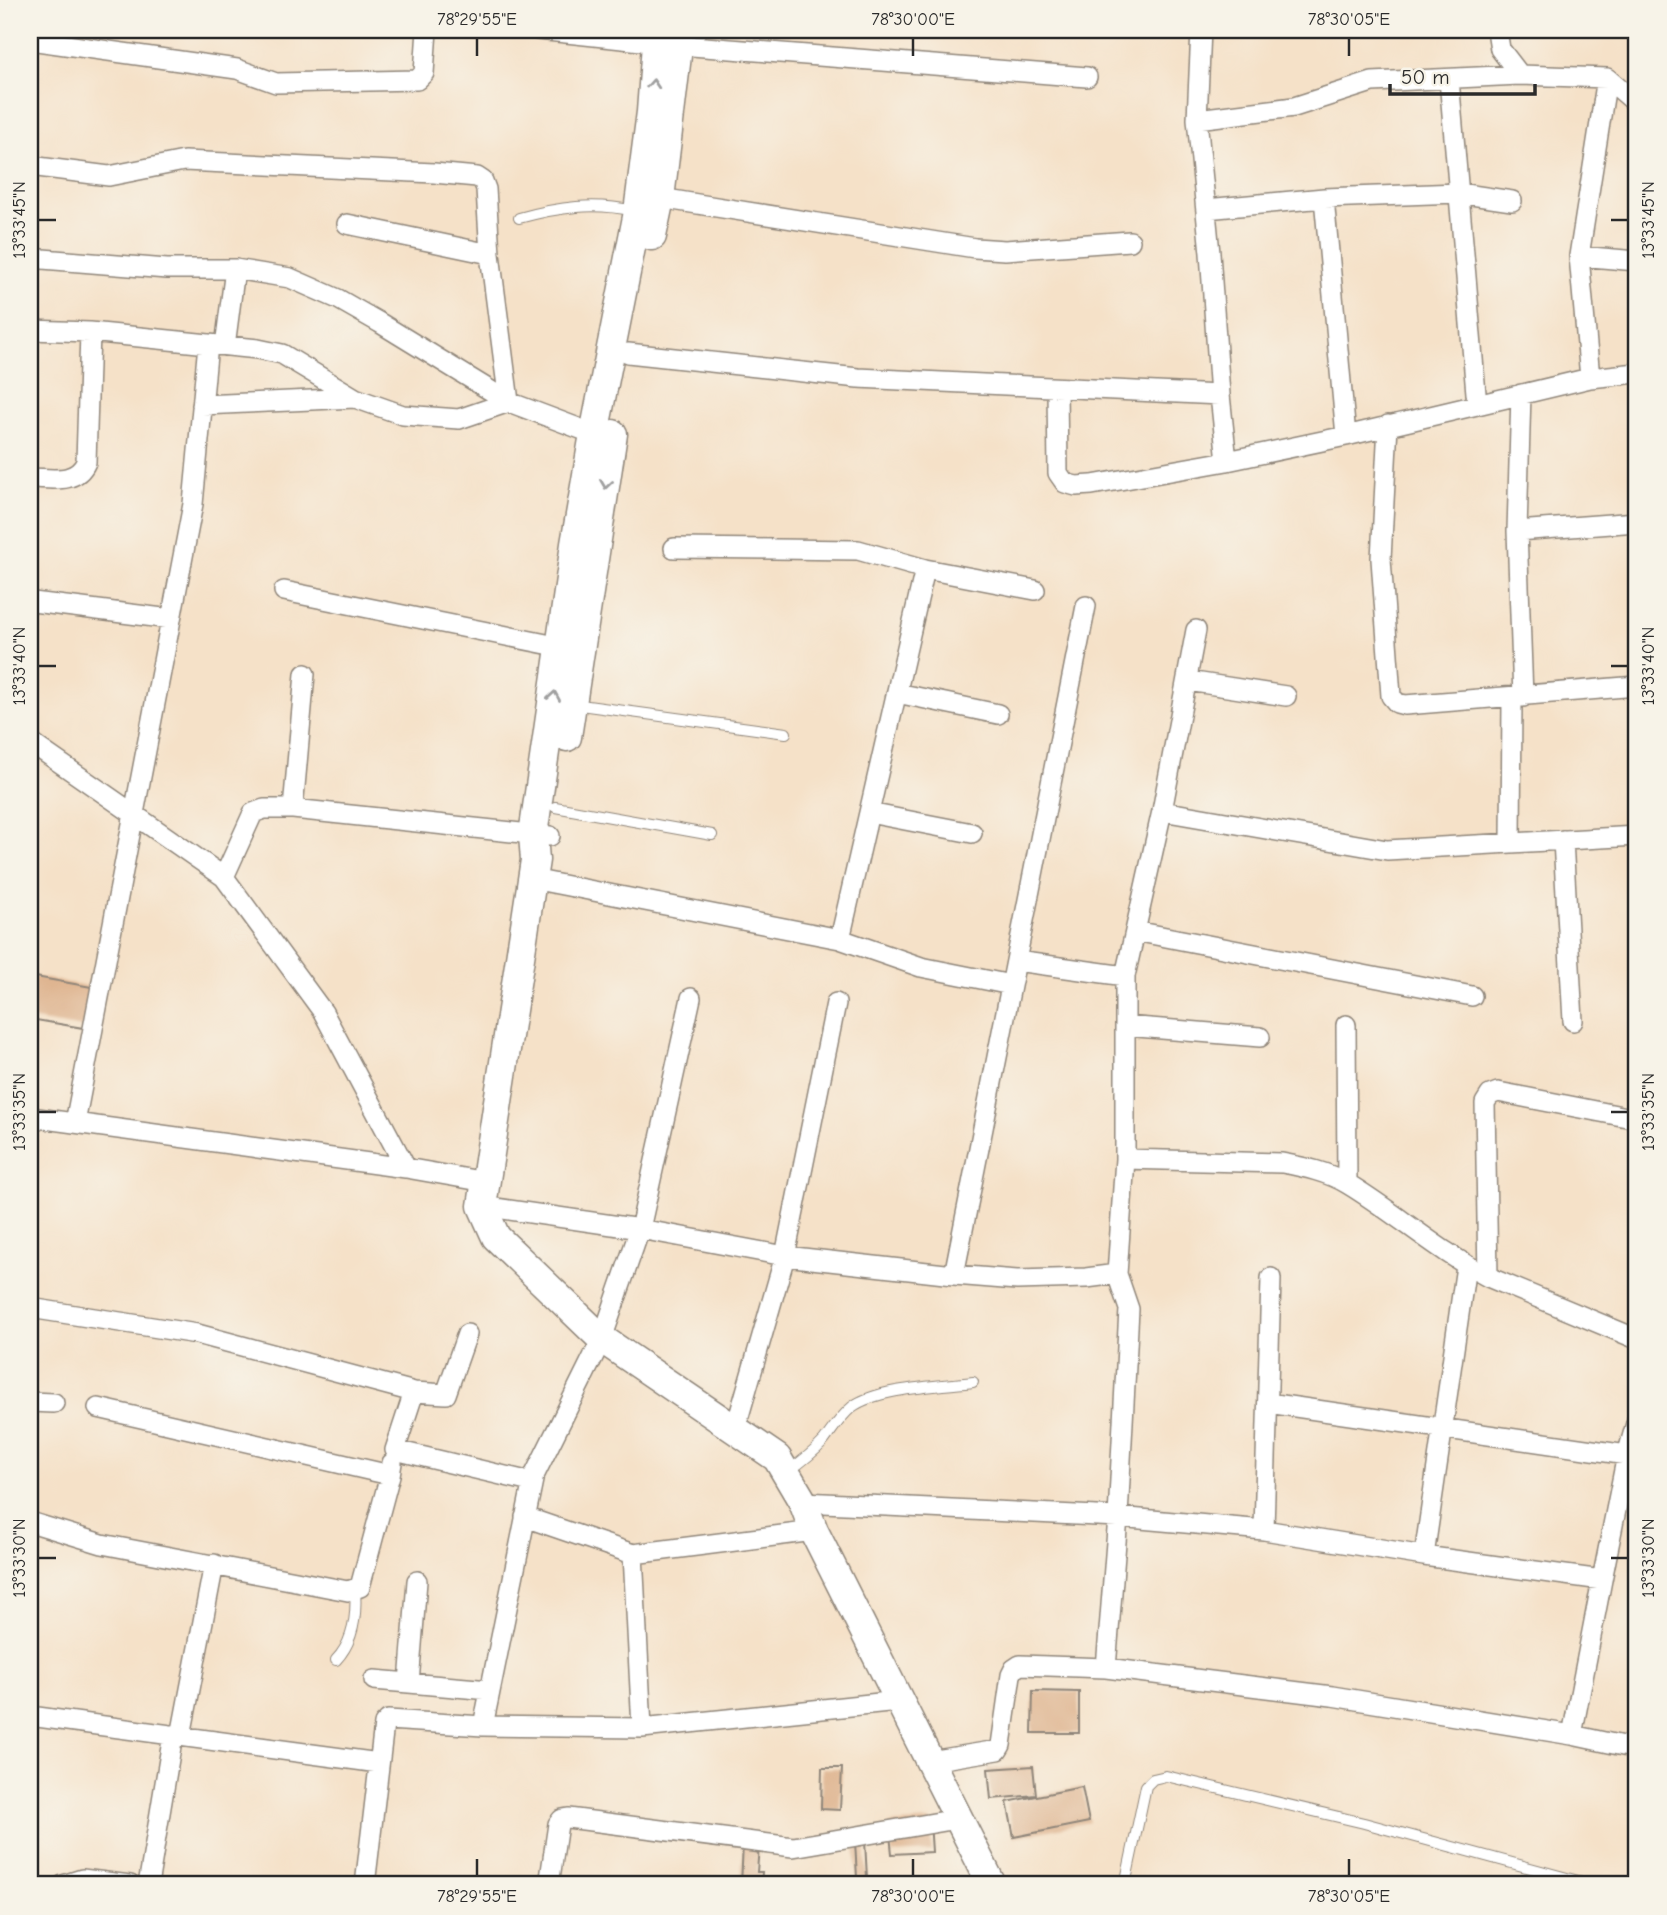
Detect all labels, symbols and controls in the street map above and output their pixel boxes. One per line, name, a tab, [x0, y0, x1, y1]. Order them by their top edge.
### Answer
text: 78°29'55"E	[437, 9, 517, 30]
text: 78°30'00"E	[871, 9, 955, 30]
text: 78°30'05"E	[1308, 9, 1390, 30]
scale bar	[1390, 52, 1536, 96]
text: 50 m	[1401, 65, 1450, 89]
one-way arrow	[645, 79, 660, 90]
text: 13°33'45"N	[9, 181, 30, 259]
text: 13°33'45"N	[1638, 181, 1659, 259]
one-way arrow	[598, 478, 613, 489]
text: 13°33'40"N	[9, 627, 30, 705]
text: 13°33'40"N	[1638, 627, 1659, 705]
one-way arrow	[546, 690, 561, 701]
text: 13°33'35"N	[9, 1073, 30, 1151]
text: 13°33'35"N	[1638, 1073, 1659, 1151]
text: 13°33'30"N	[9, 1518, 30, 1598]
text: 13°33'30"N	[1638, 1518, 1659, 1598]
text: 78°29'55"E	[437, 1886, 517, 1907]
text: 78°30'00"E	[871, 1886, 955, 1907]
text: 78°30'05"E	[1308, 1886, 1390, 1907]

